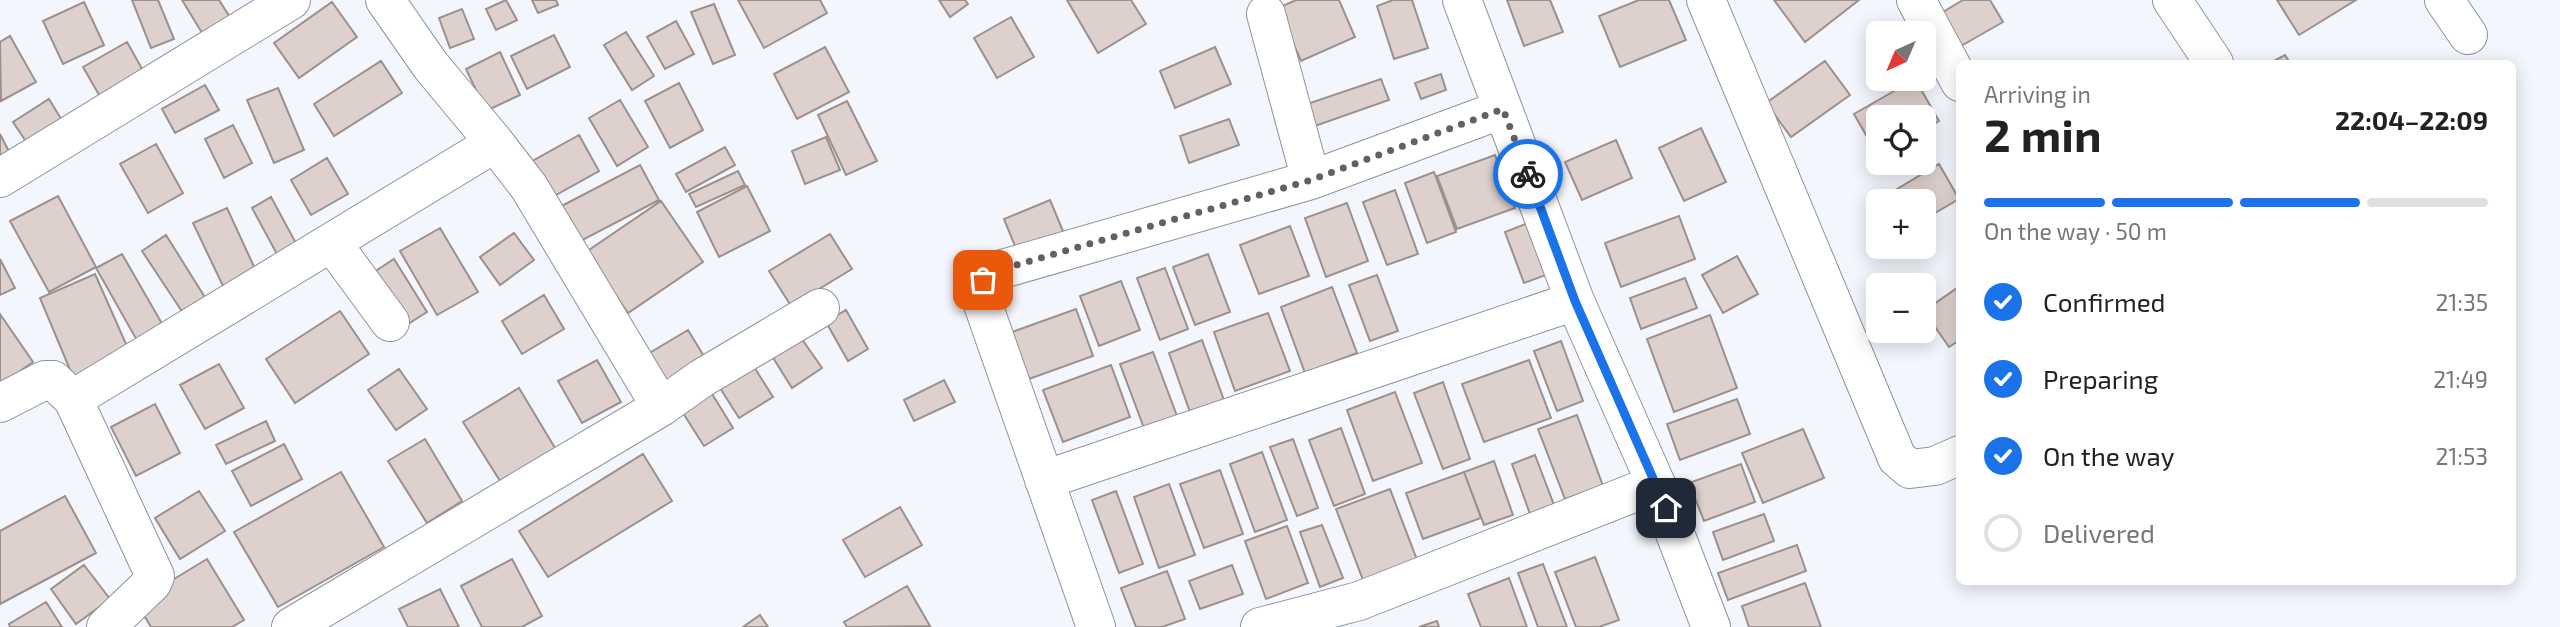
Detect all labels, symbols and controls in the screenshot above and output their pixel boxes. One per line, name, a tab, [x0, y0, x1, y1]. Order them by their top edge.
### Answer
north arrow	[1866, 21, 1936, 91]
map controls	[1866, 21, 1936, 343]
text: Arriving in	[1984, 80, 2091, 108]
text: 22:04–22:09	[2335, 104, 2488, 135]
button: locate	[1866, 105, 1936, 175]
text: 2 min	[1984, 106, 2102, 161]
courier	[1493, 139, 1563, 209]
icon: bike	[1509, 155, 1547, 193]
button: +	[1866, 189, 1936, 259]
text: On the way · 50 m	[1984, 217, 2167, 245]
pin	[953, 250, 1013, 310]
icon: bag	[964, 261, 1002, 299]
button: −	[1866, 273, 1936, 343]
icon: check	[1984, 283, 2022, 321]
text: Confirmed	[2043, 286, 2166, 317]
text: 21:35	[2435, 288, 2488, 316]
icon: check	[1984, 360, 2022, 398]
text: Preparing	[2043, 363, 2158, 394]
text: 21:49	[2433, 365, 2488, 393]
icon: check	[1984, 437, 2022, 475]
text: On the way	[2043, 440, 2174, 471]
text: 21:53	[2435, 442, 2488, 470]
pin	[1636, 478, 1696, 538]
icon: home	[1647, 489, 1685, 527]
text: Delivered	[2043, 517, 2155, 548]

